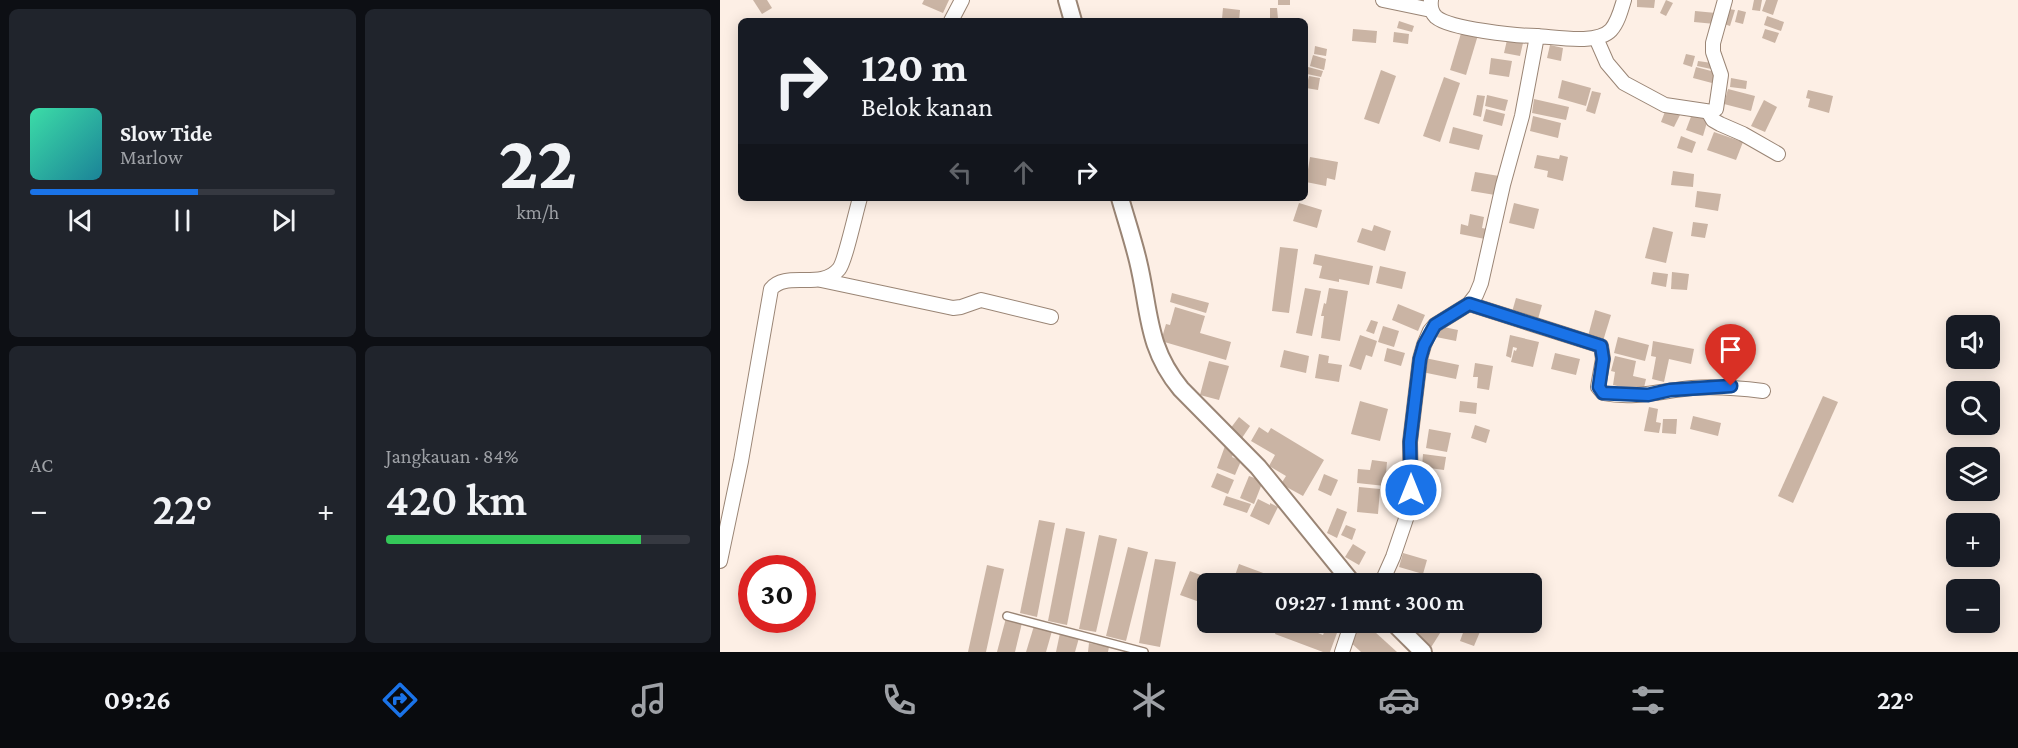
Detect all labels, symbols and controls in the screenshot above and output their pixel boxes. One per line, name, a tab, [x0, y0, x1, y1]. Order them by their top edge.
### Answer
icon: right	[762, 42, 840, 120]
text: 120 m	[861, 43, 967, 90]
text: Belok kanan	[861, 92, 993, 122]
text: 22	[499, 118, 577, 205]
text: Slow Tide	[120, 121, 212, 146]
text: Marlow	[120, 146, 183, 168]
icon: left	[944, 156, 977, 189]
icon: ahead	[1007, 156, 1040, 189]
icon: right	[1070, 156, 1103, 189]
text: km/h	[516, 201, 559, 223]
icon: previous	[64, 204, 97, 237]
icon: pause	[166, 204, 199, 237]
icon: next	[267, 204, 300, 237]
map controls	[1946, 315, 2000, 633]
button: sound	[1946, 315, 2000, 369]
pin	[1705, 324, 1756, 386]
icon: arrive	[1714, 333, 1747, 366]
button: search	[1946, 381, 2000, 435]
text: Jangkauan · 84%	[386, 445, 518, 467]
button: layers	[1946, 447, 2000, 501]
text: AC	[30, 454, 53, 476]
position arrow	[1379, 458, 1443, 522]
text: 420 km	[386, 475, 527, 525]
text: 22°	[152, 484, 212, 534]
text: −	[30, 491, 47, 528]
text: +	[317, 491, 335, 528]
button: +	[1946, 513, 2000, 567]
speed limit sign: 30	[738, 555, 816, 633]
button: −	[1946, 579, 2000, 633]
text: 09:27 · 1 mnt · 300 m	[1275, 590, 1464, 615]
icon: directions	[379, 679, 421, 721]
icon: music	[628, 679, 670, 721]
icon: phone	[878, 679, 920, 721]
icon: climate	[1128, 679, 1170, 721]
icon: car	[1378, 679, 1420, 721]
icon: filters	[1627, 679, 1669, 721]
text: 09:26	[104, 685, 171, 715]
text: 22°	[1877, 685, 1914, 715]

